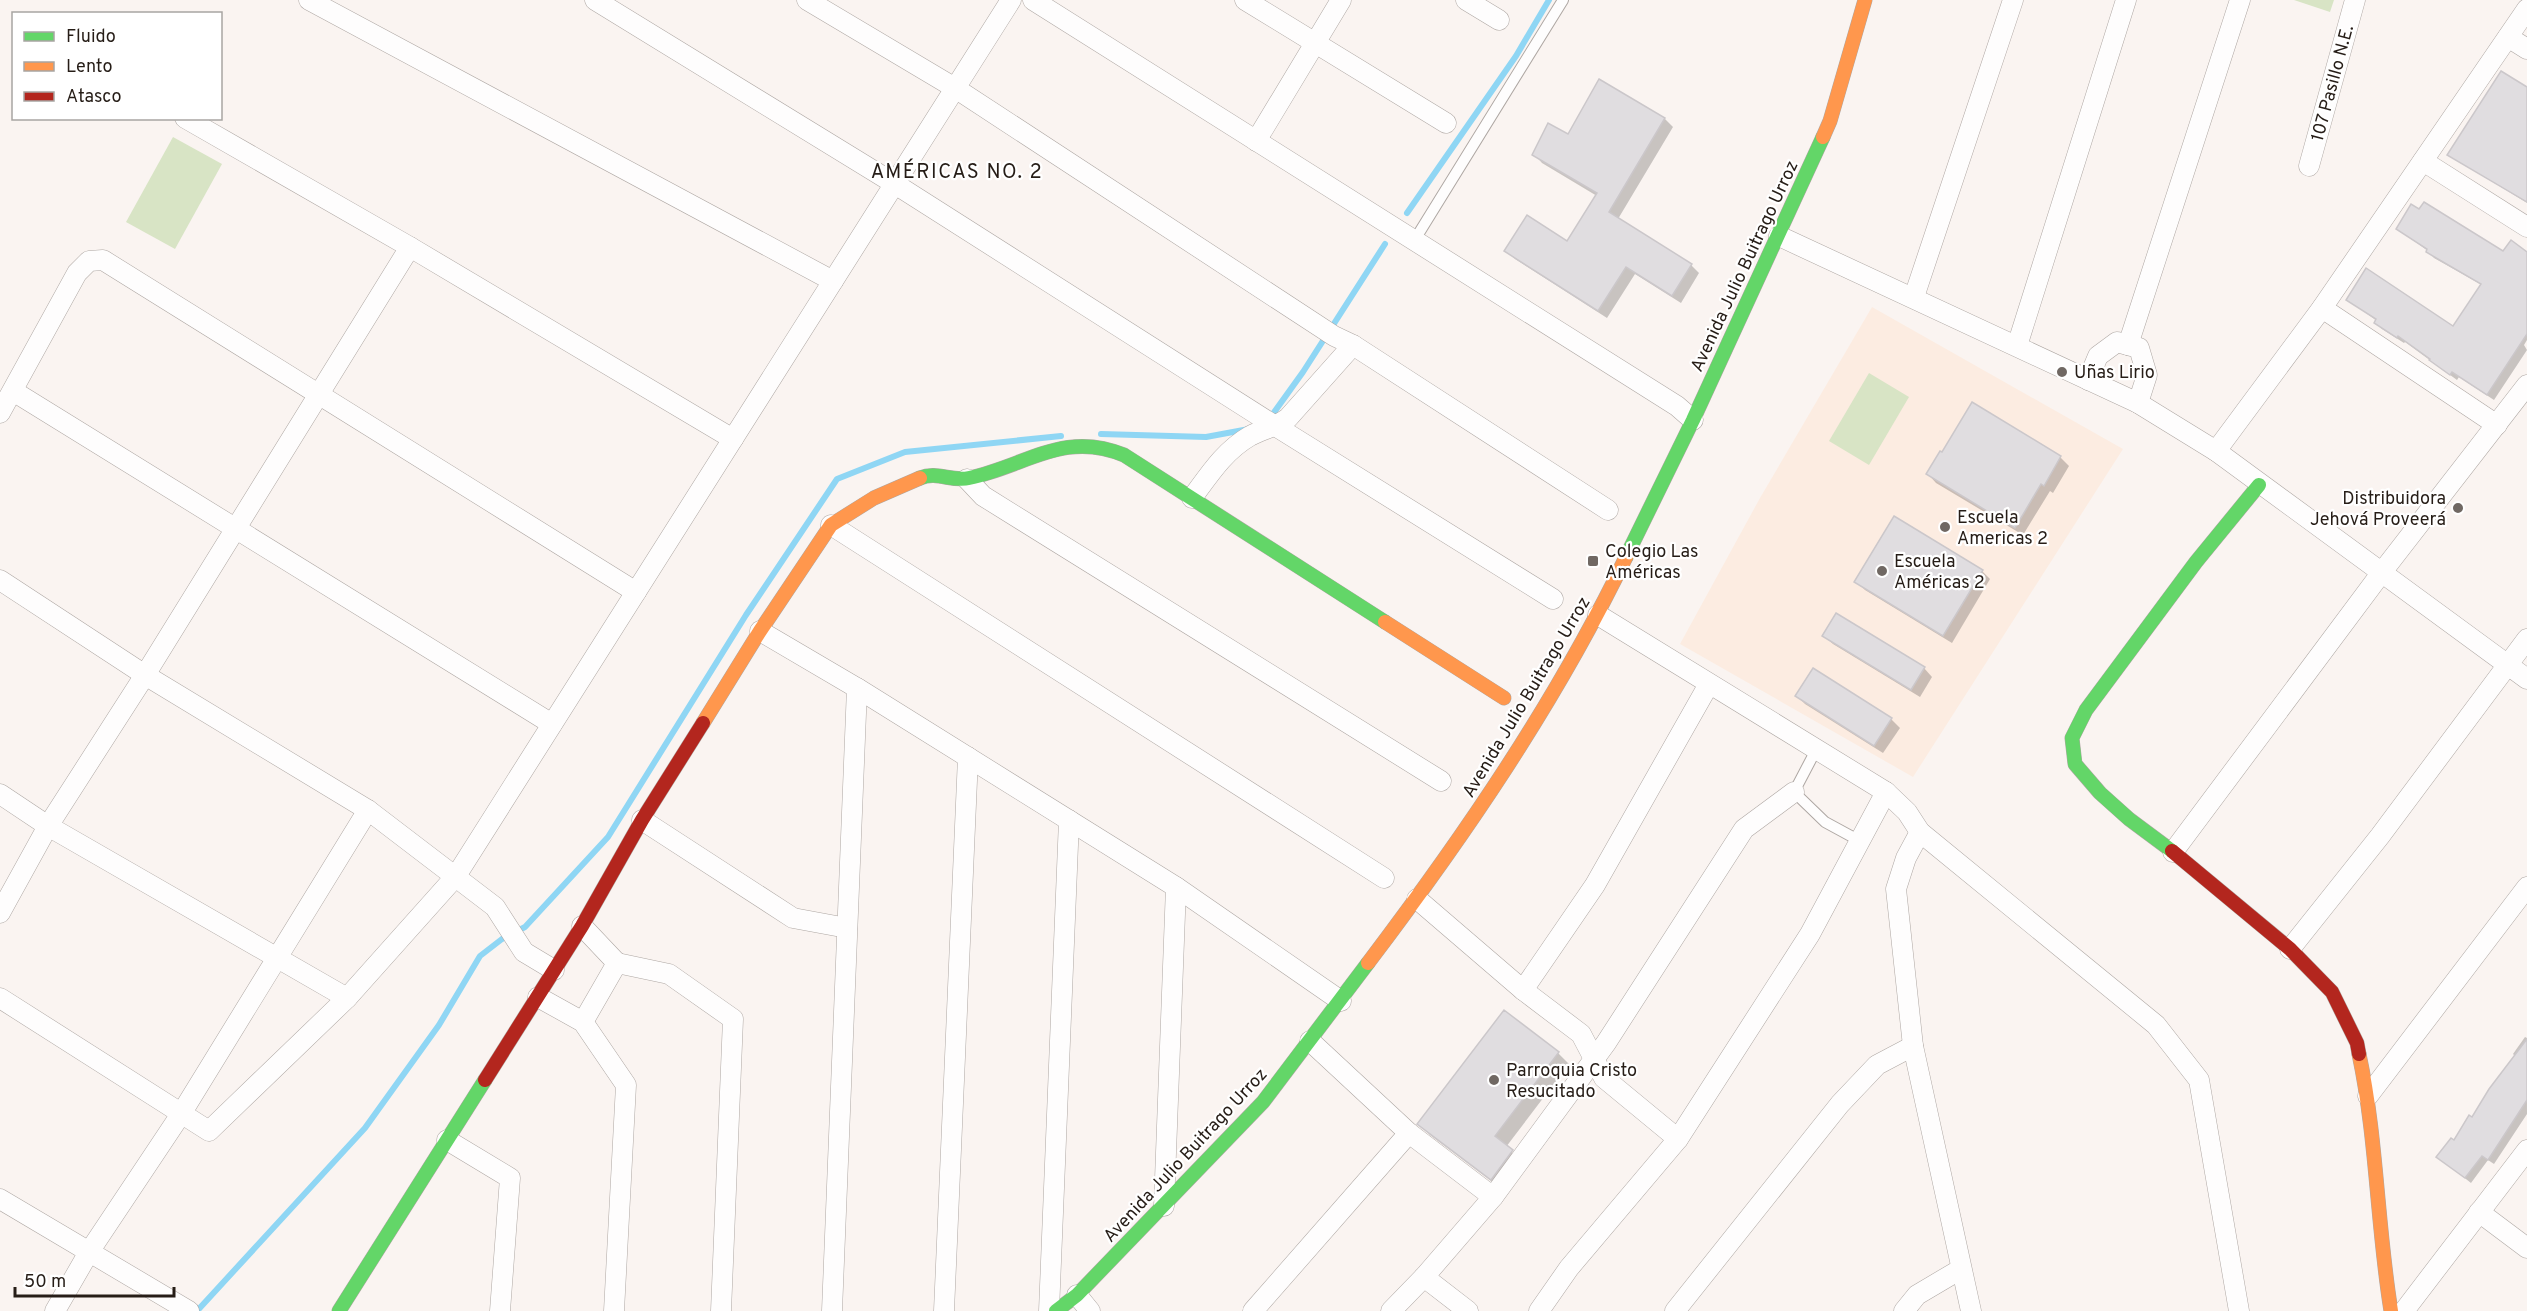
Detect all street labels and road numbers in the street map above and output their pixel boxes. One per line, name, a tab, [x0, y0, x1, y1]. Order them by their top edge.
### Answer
street label: 107 Pasillo N.E.	[2307, 23, 2360, 144]
street label: Avenida Julio Buitrago Urroz	[1686, 157, 1804, 376]
street label: Avenida Julio Buitrago Urroz	[1458, 593, 1596, 802]
street label: Avenida Julio Buitrago Urroz	[1099, 1064, 1273, 1248]

